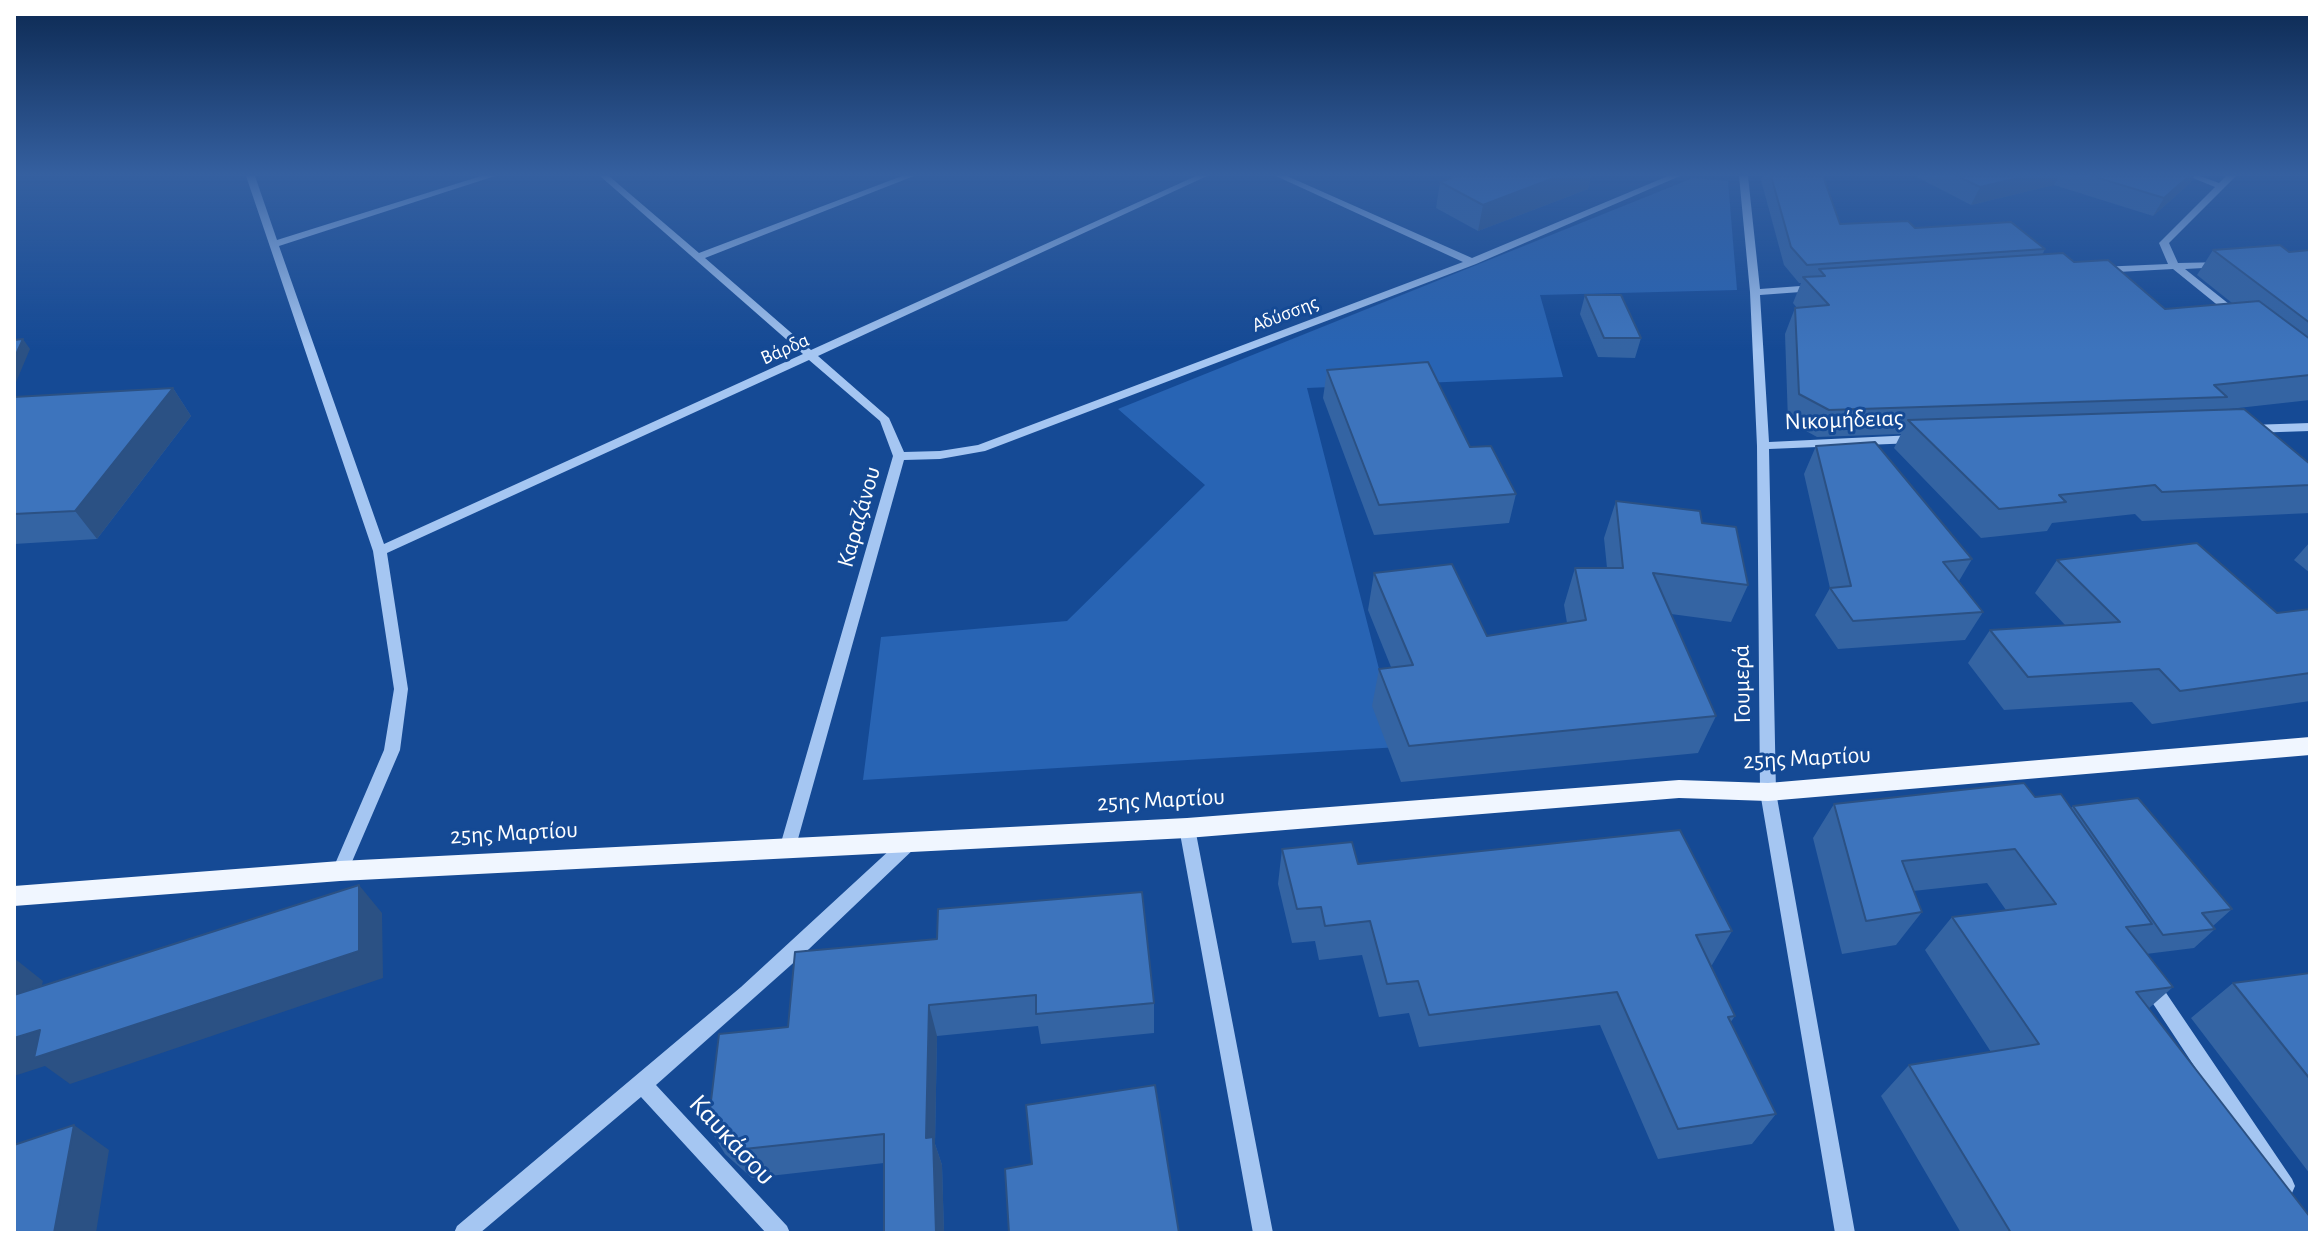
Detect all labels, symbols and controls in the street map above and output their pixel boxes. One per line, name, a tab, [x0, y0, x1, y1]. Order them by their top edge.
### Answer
street label: Αδύσσης	[1248, 290, 1322, 338]
street label: Βάρδα	[757, 328, 813, 370]
street label: Νικομήδειας	[1784, 404, 1904, 436]
street label: Καραζάνου	[831, 463, 887, 571]
street label: Γουμερά	[1727, 644, 1757, 724]
street label: 25ης Μαρτίου	[1742, 740, 1872, 776]
street label: 25ης Μαρτίου	[1096, 782, 1226, 818]
street label: 25ης Μαρτίου	[449, 815, 579, 851]
street label: Καυκάσου	[682, 1088, 782, 1192]

